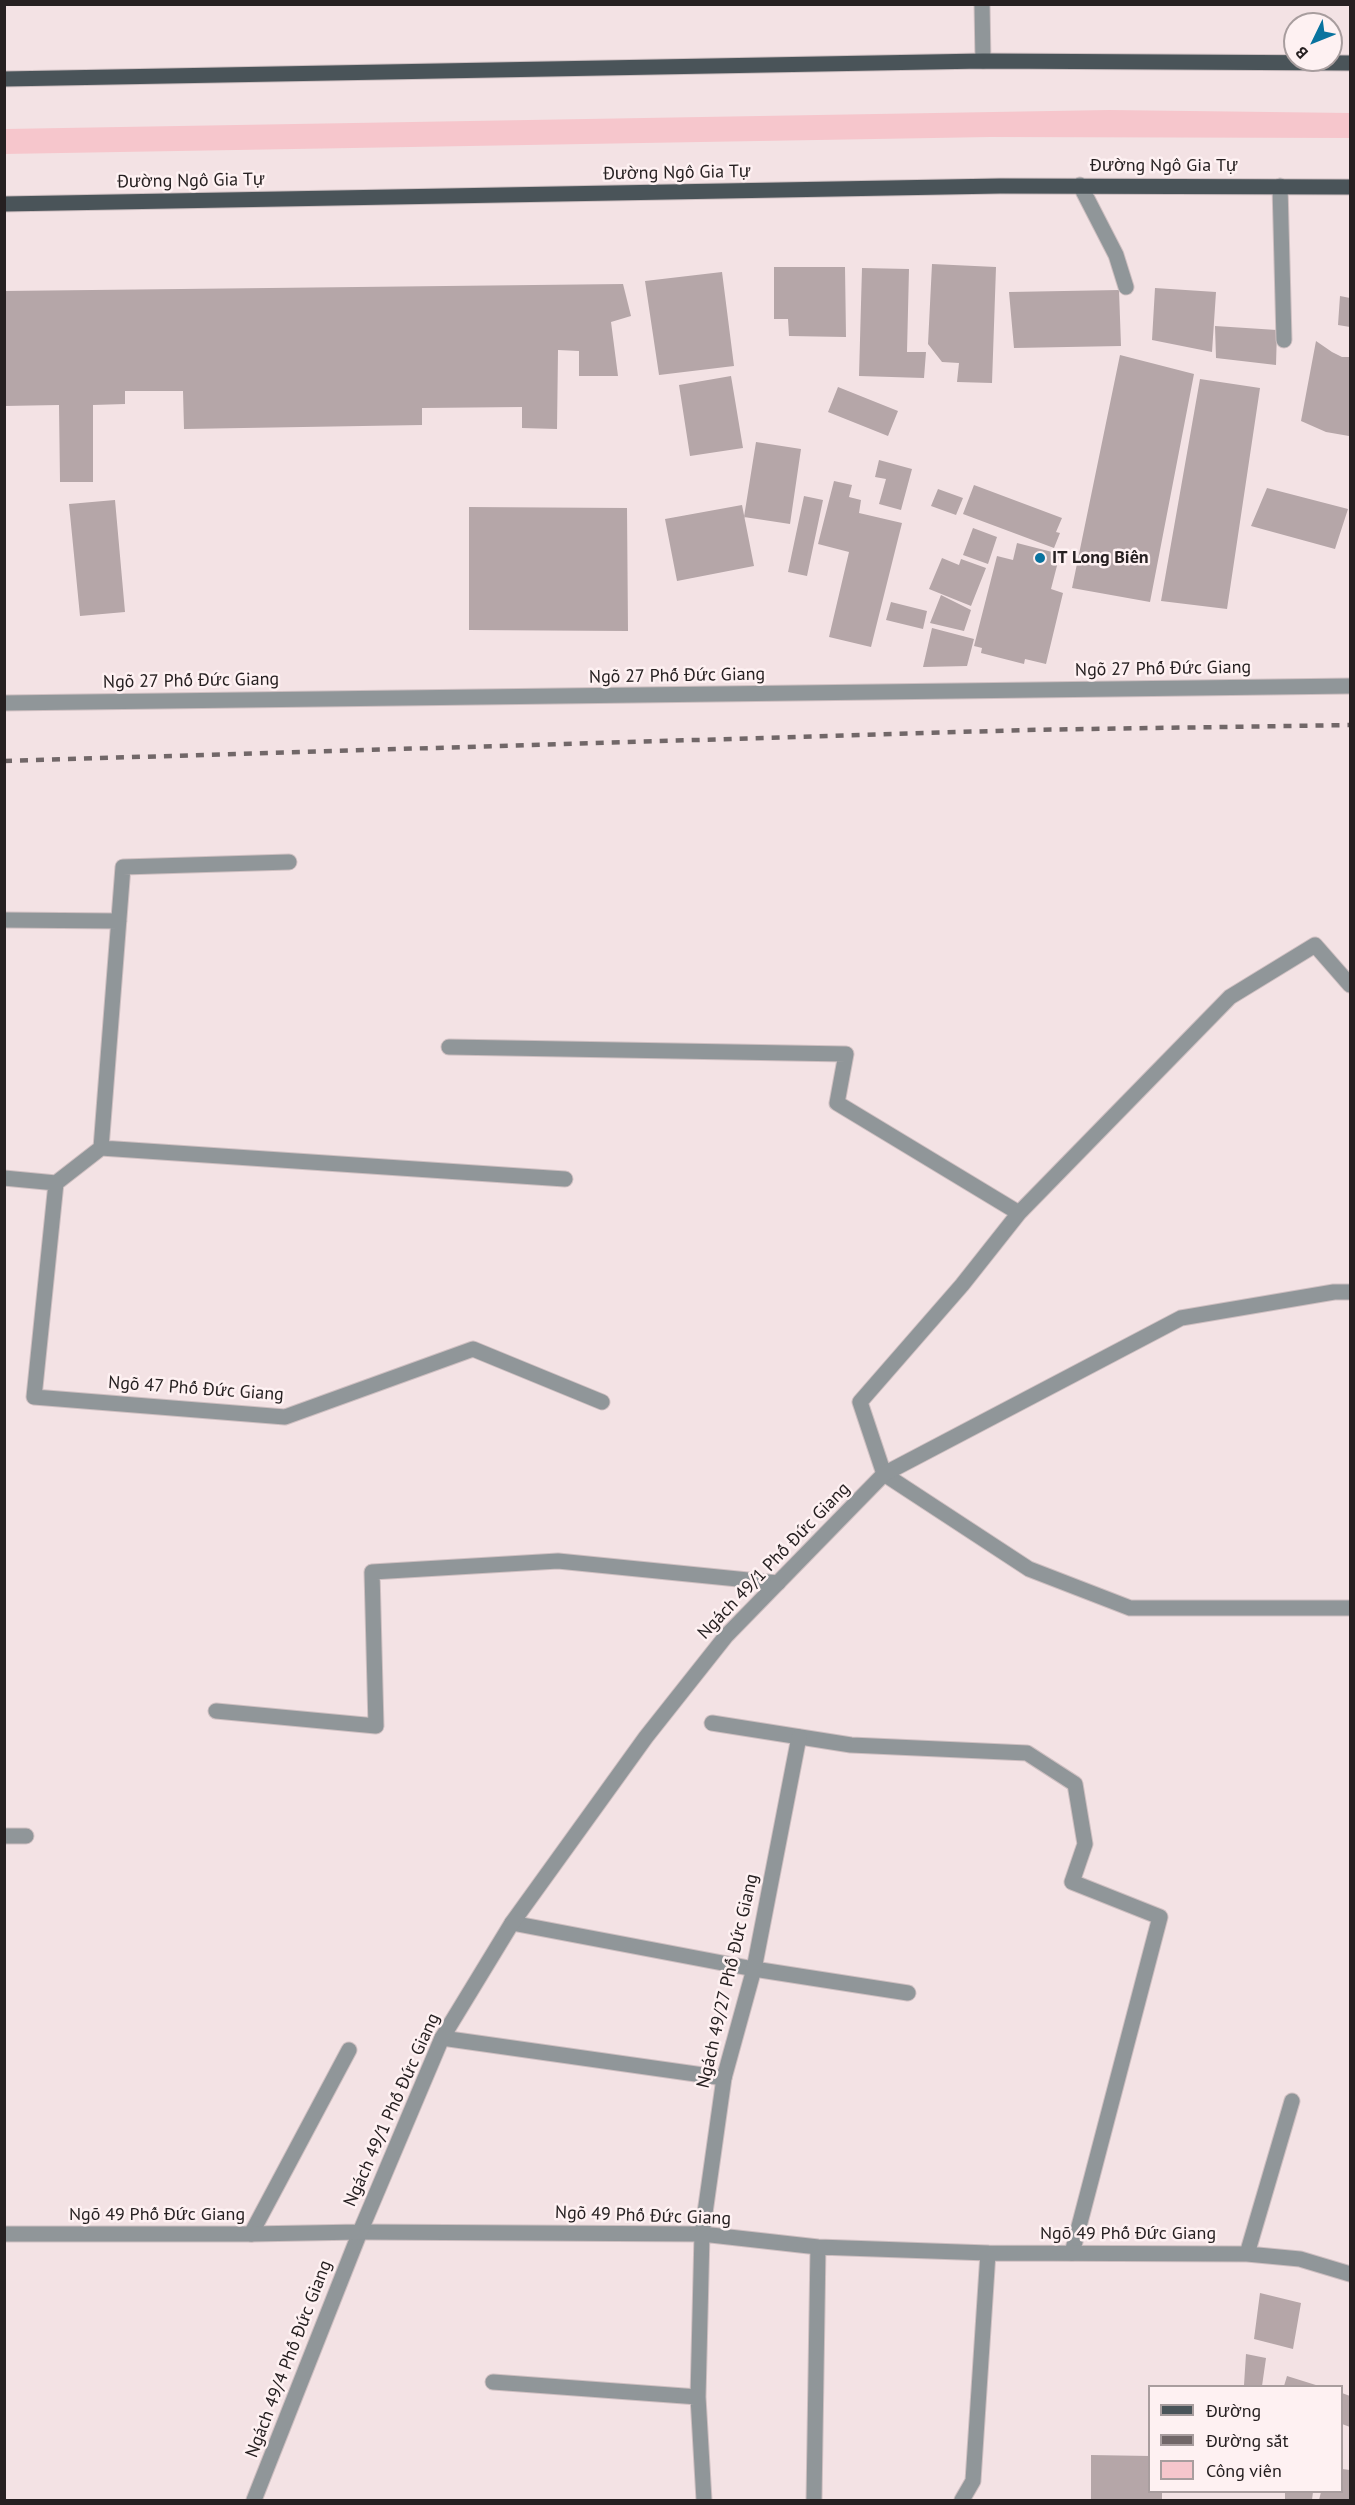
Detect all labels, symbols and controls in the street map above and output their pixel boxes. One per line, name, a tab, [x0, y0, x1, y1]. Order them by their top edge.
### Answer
north arrow	[1283, 12, 1343, 72]
text: B	[1291, 43, 1312, 63]
street label: Đường Ngô Gia Tự	[1090, 155, 1238, 177]
street label: Đường Ngô Gia Tự	[603, 161, 751, 185]
street label: Đường Ngô Gia Tự	[117, 169, 265, 193]
place label: IT Long Biên	[1052, 547, 1149, 569]
marker: IT Long Biên	[1033, 551, 1047, 565]
street label: Ngõ 27 Phố Đức Giang	[1075, 657, 1251, 681]
street label: Ngõ 27 Phố Đức Giang	[589, 664, 765, 688]
street label: Ngõ 27 Phố Đức Giang	[103, 669, 279, 693]
street label: Ngõ 47 Phố Đức Giang	[107, 1372, 285, 1406]
street label: Ngách 49/1 Phố Đức Giang	[693, 1478, 855, 1644]
street label: Ngách 49/27 Phố Đức Giang	[693, 1872, 763, 2090]
street label: Ngách 49/1 Phố Đức Giang	[340, 2010, 444, 2210]
street label: Ngõ 49 Phố Đức Giang	[555, 2202, 731, 2230]
street label: Ngõ 49 Phố Đức Giang	[69, 2204, 245, 2226]
street label: Ngõ 49 Phố Đức Giang	[1040, 2223, 1216, 2245]
street label: Ngách 49/4 Phố Đức Giang	[241, 2257, 337, 2461]
legend	[1148, 2385, 1343, 2493]
text: Đường	[1206, 2399, 1261, 2422]
text: Đường sắt	[1206, 2429, 1289, 2452]
text: Công viên	[1206, 2459, 1282, 2482]

